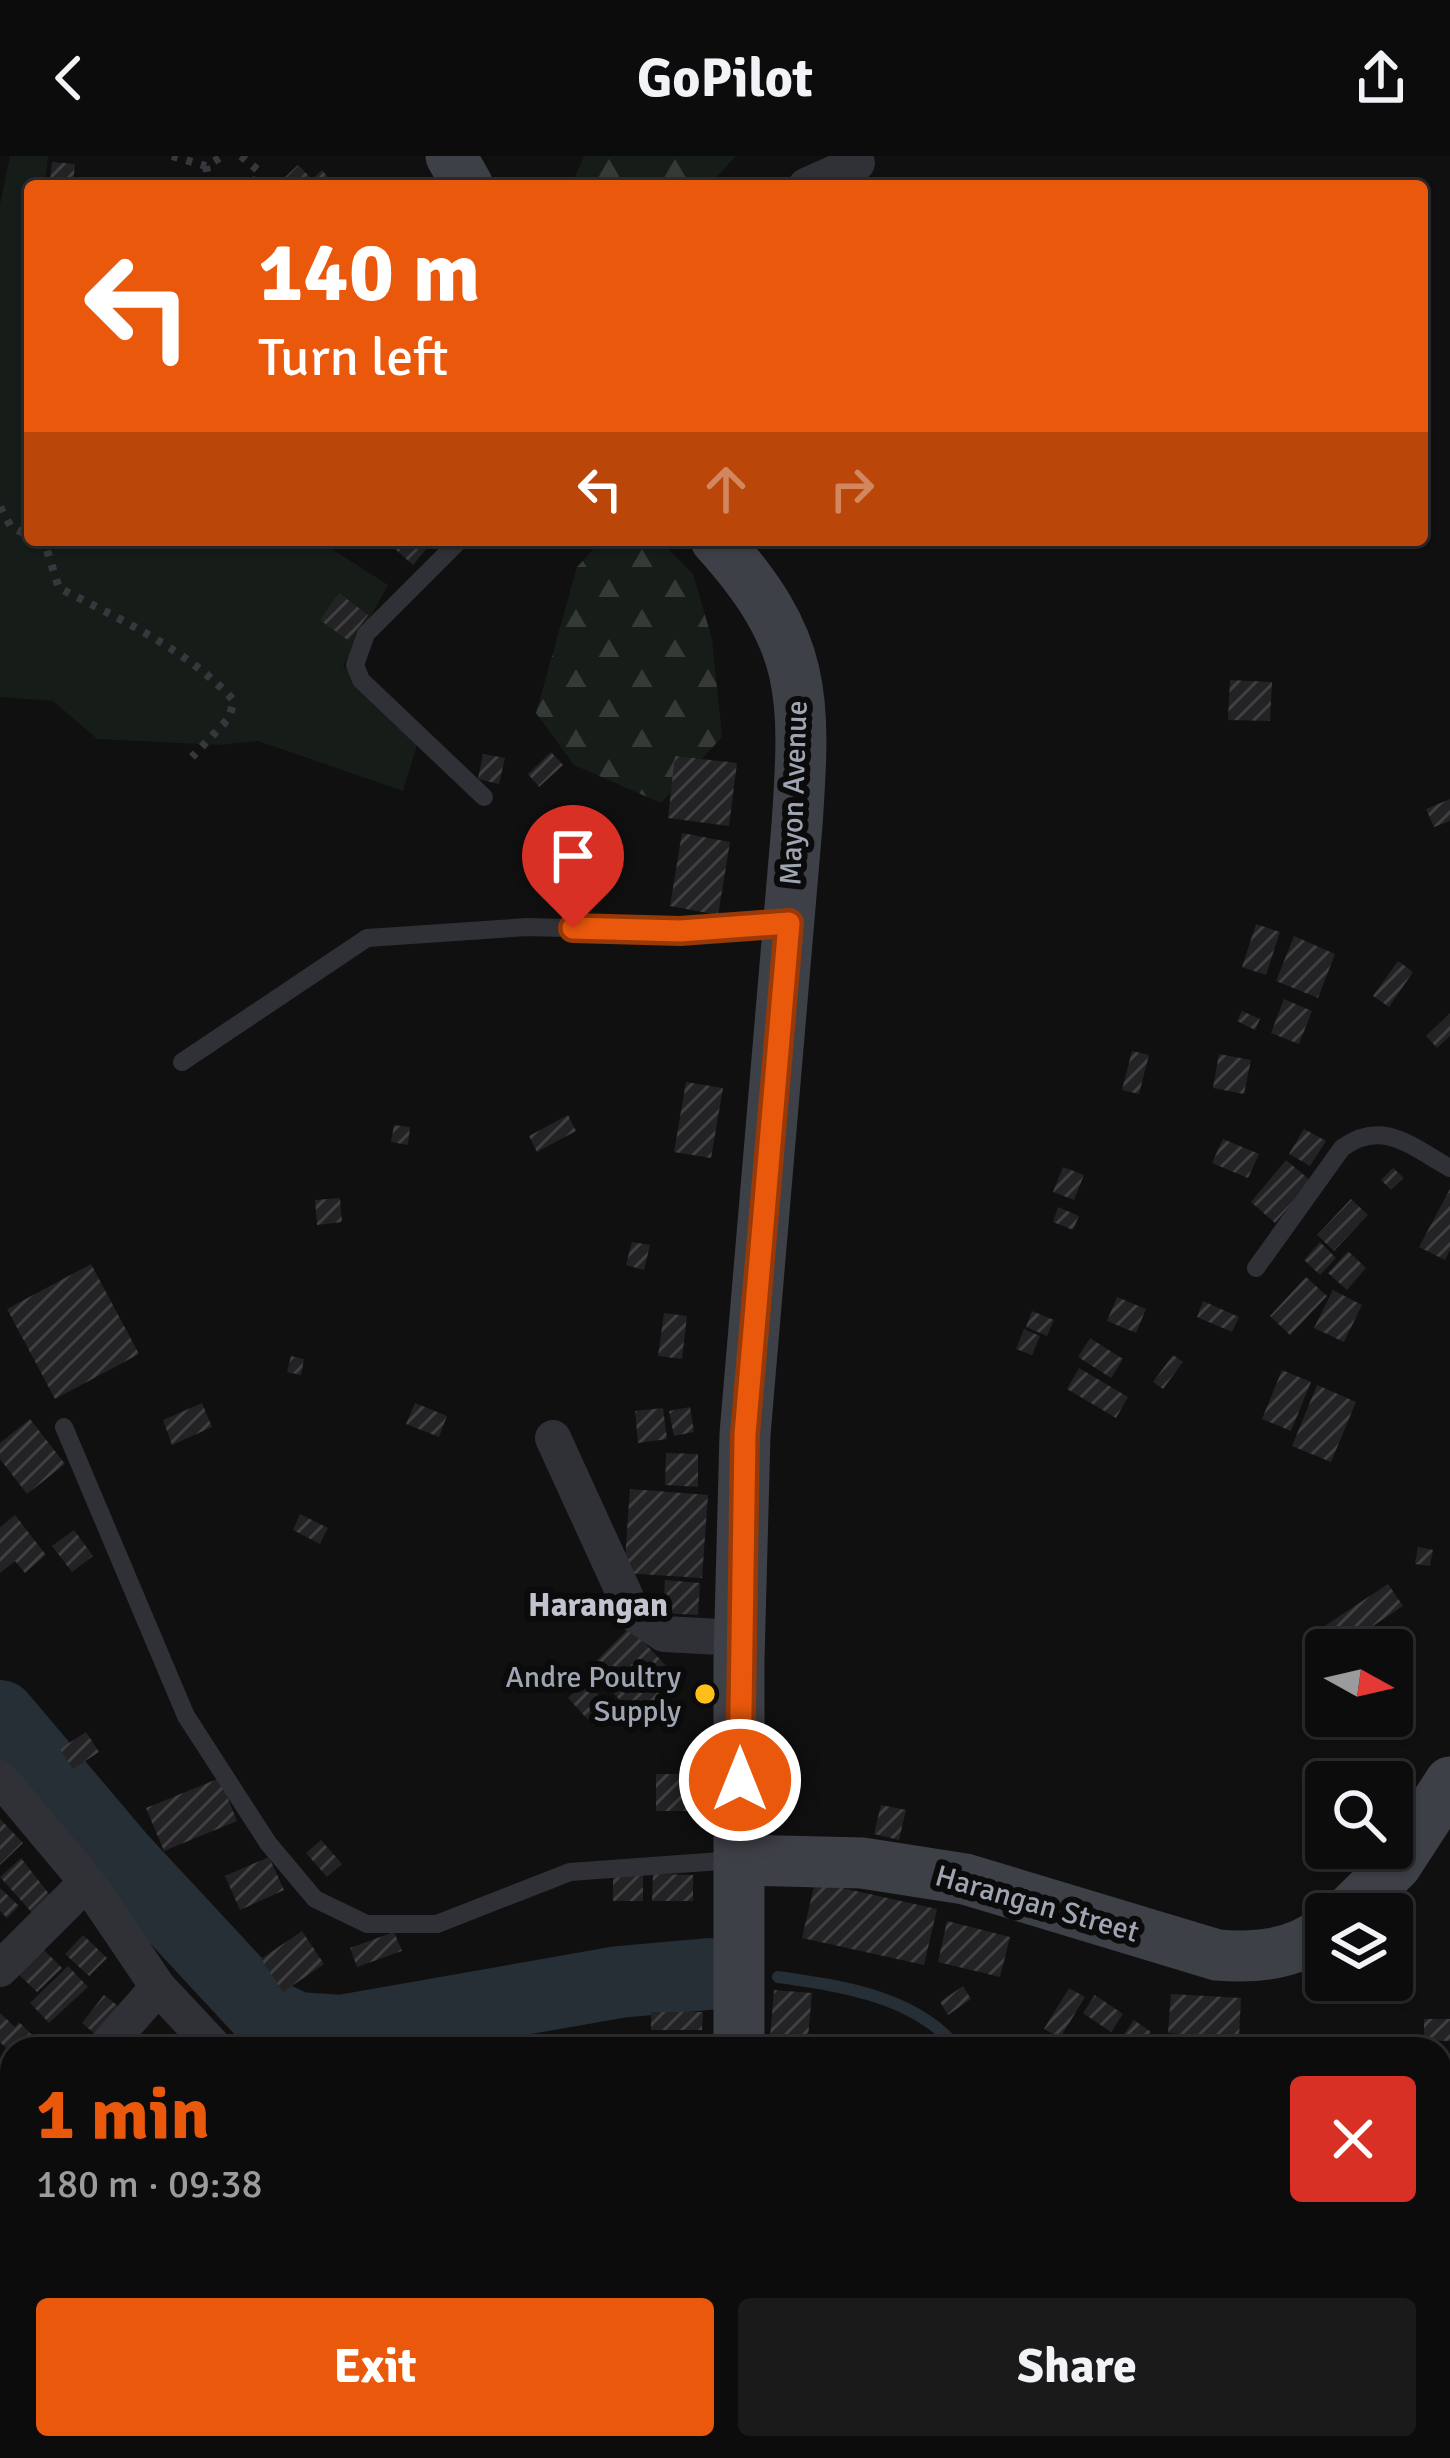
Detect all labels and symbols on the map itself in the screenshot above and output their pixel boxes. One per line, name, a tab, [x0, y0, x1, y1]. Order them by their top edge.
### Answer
street label: Mayon Avenue	[772, 700, 816, 886]
pin	[522, 805, 624, 928]
district label: Harangan	[528, 1585, 668, 1626]
north arrow	[1305, 1629, 1413, 1737]
place label: Andre Poultry Supply	[505, 1659, 681, 1730]
marker: Andre Poultry Supply	[692, 1681, 718, 1707]
position arrow	[677, 1717, 803, 1843]
street label: Harangan Street	[931, 1857, 1143, 1951]

